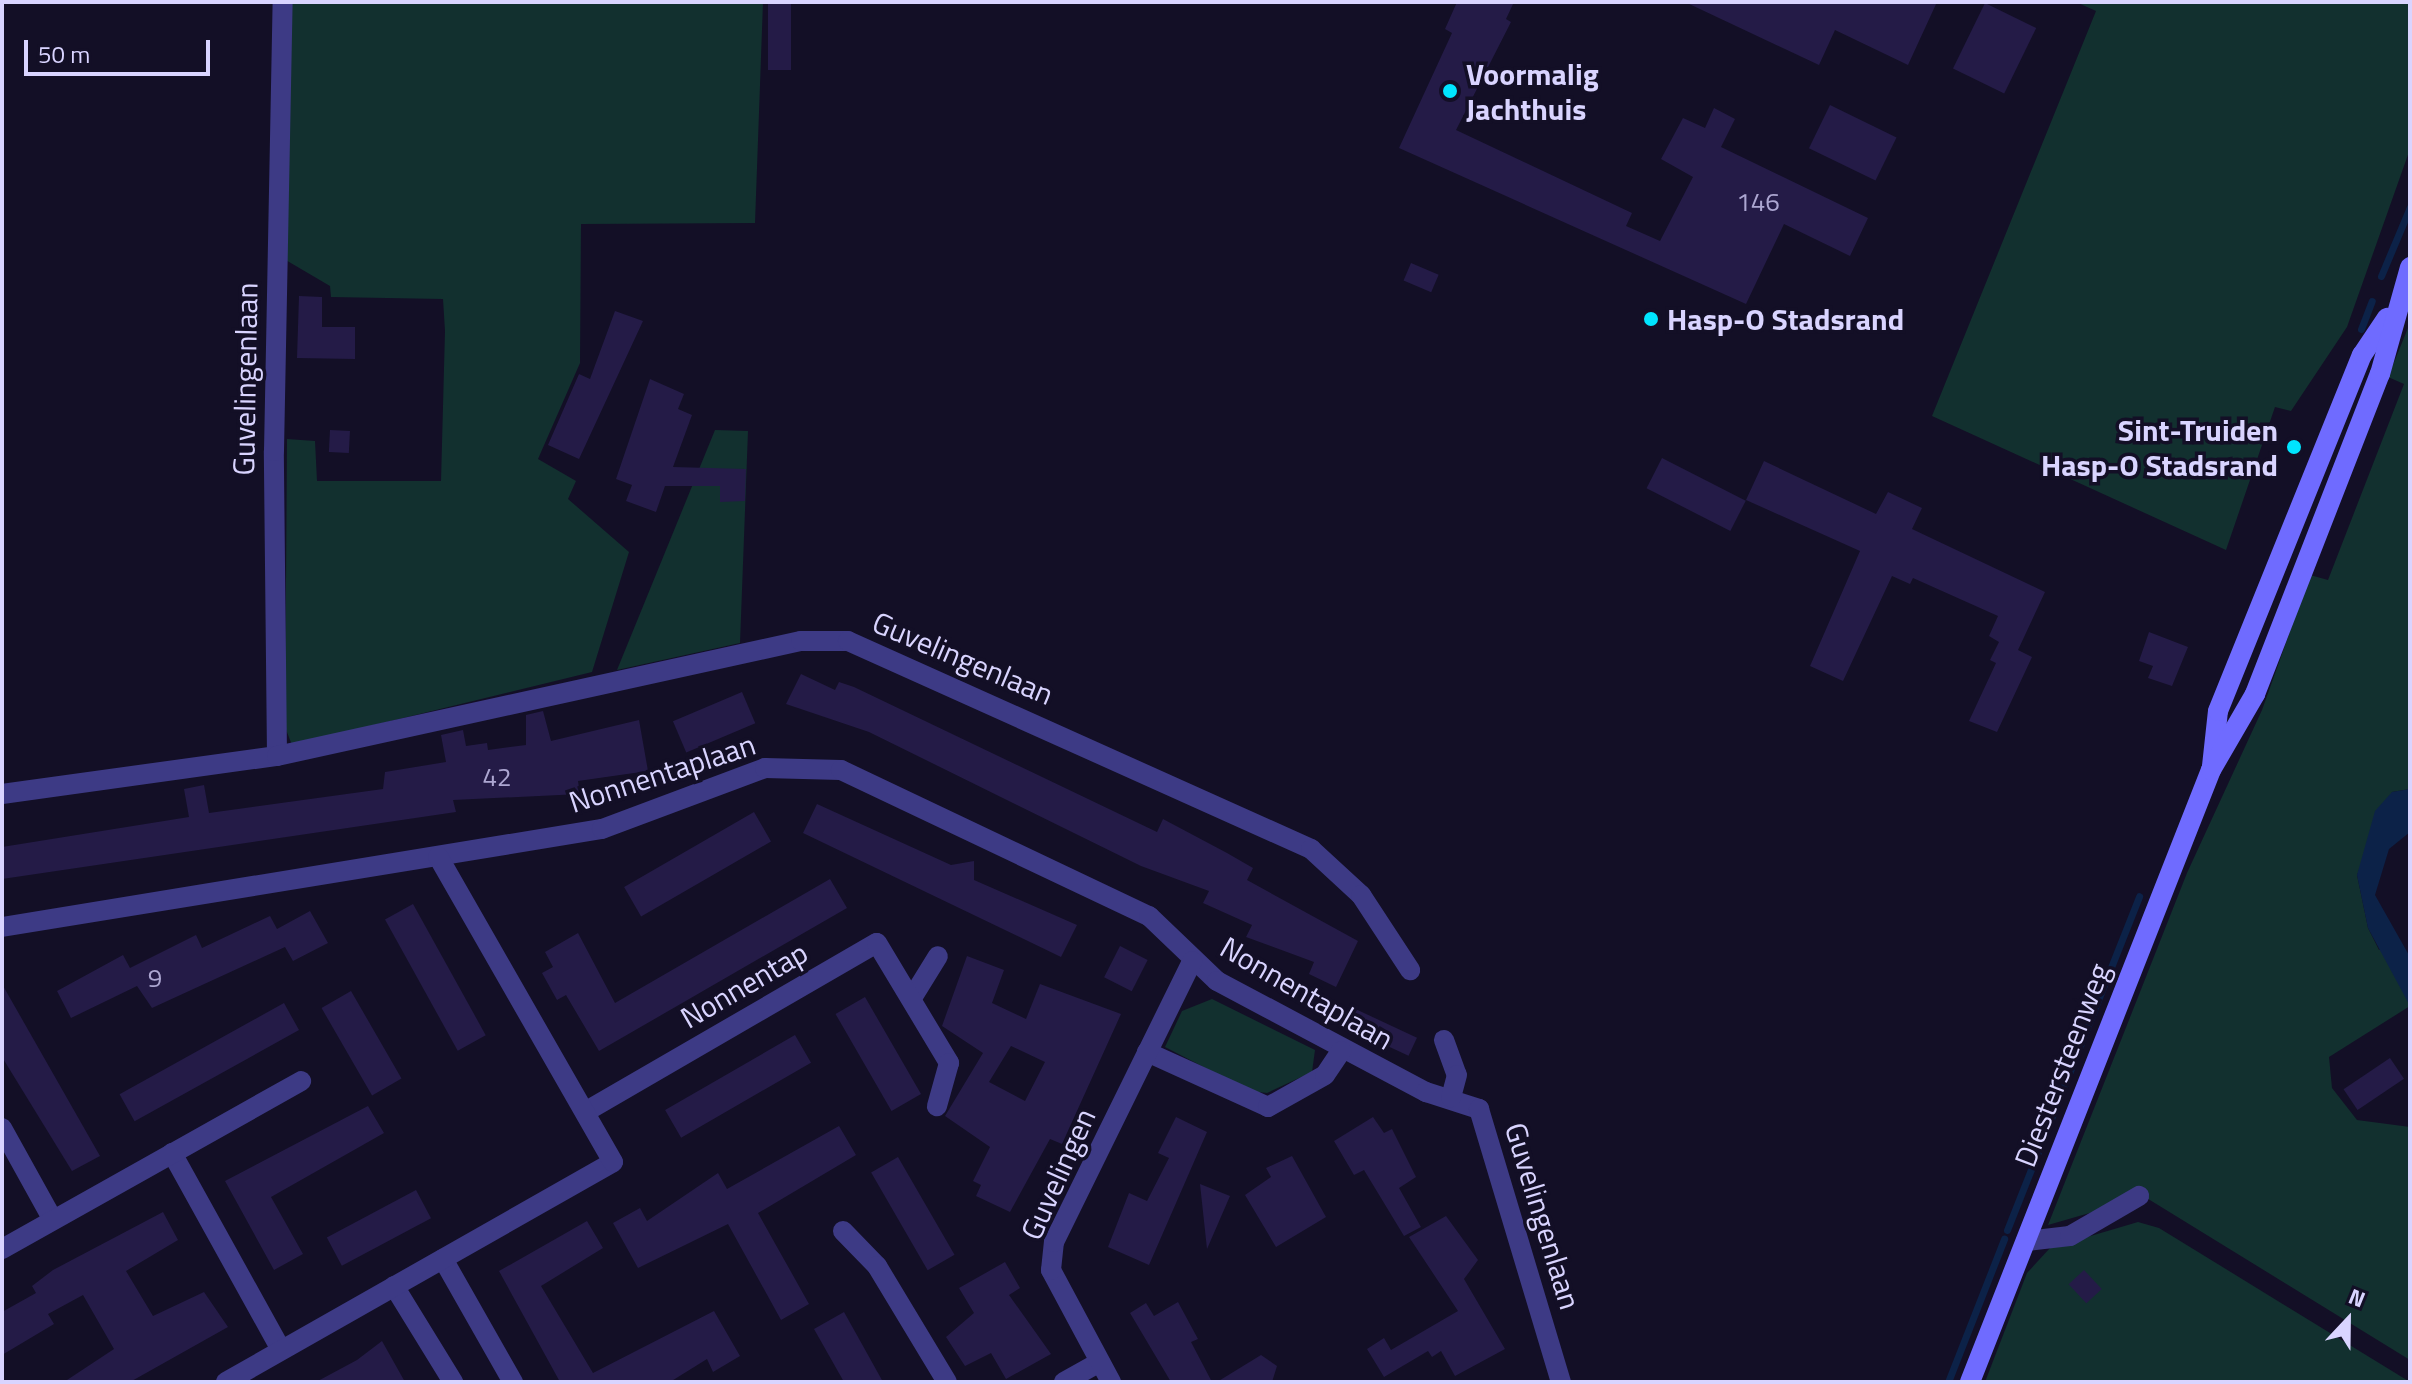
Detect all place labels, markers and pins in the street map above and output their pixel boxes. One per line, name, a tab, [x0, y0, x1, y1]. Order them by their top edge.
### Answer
place label: Voormalig Jachthuis	[1466, 56, 1599, 126]
marker: Voormalig Jachthuis	[1441, 82, 1459, 100]
place label: Hasp-O Stadsrand	[1667, 301, 1904, 337]
marker: Hasp-O Stadsrand	[1642, 310, 1660, 328]
place label: Sint-Truiden Hasp-O Stadsrand	[2041, 412, 2278, 482]
marker: Sint-Truiden Hasp-O Stadsrand	[2285, 438, 2303, 456]

